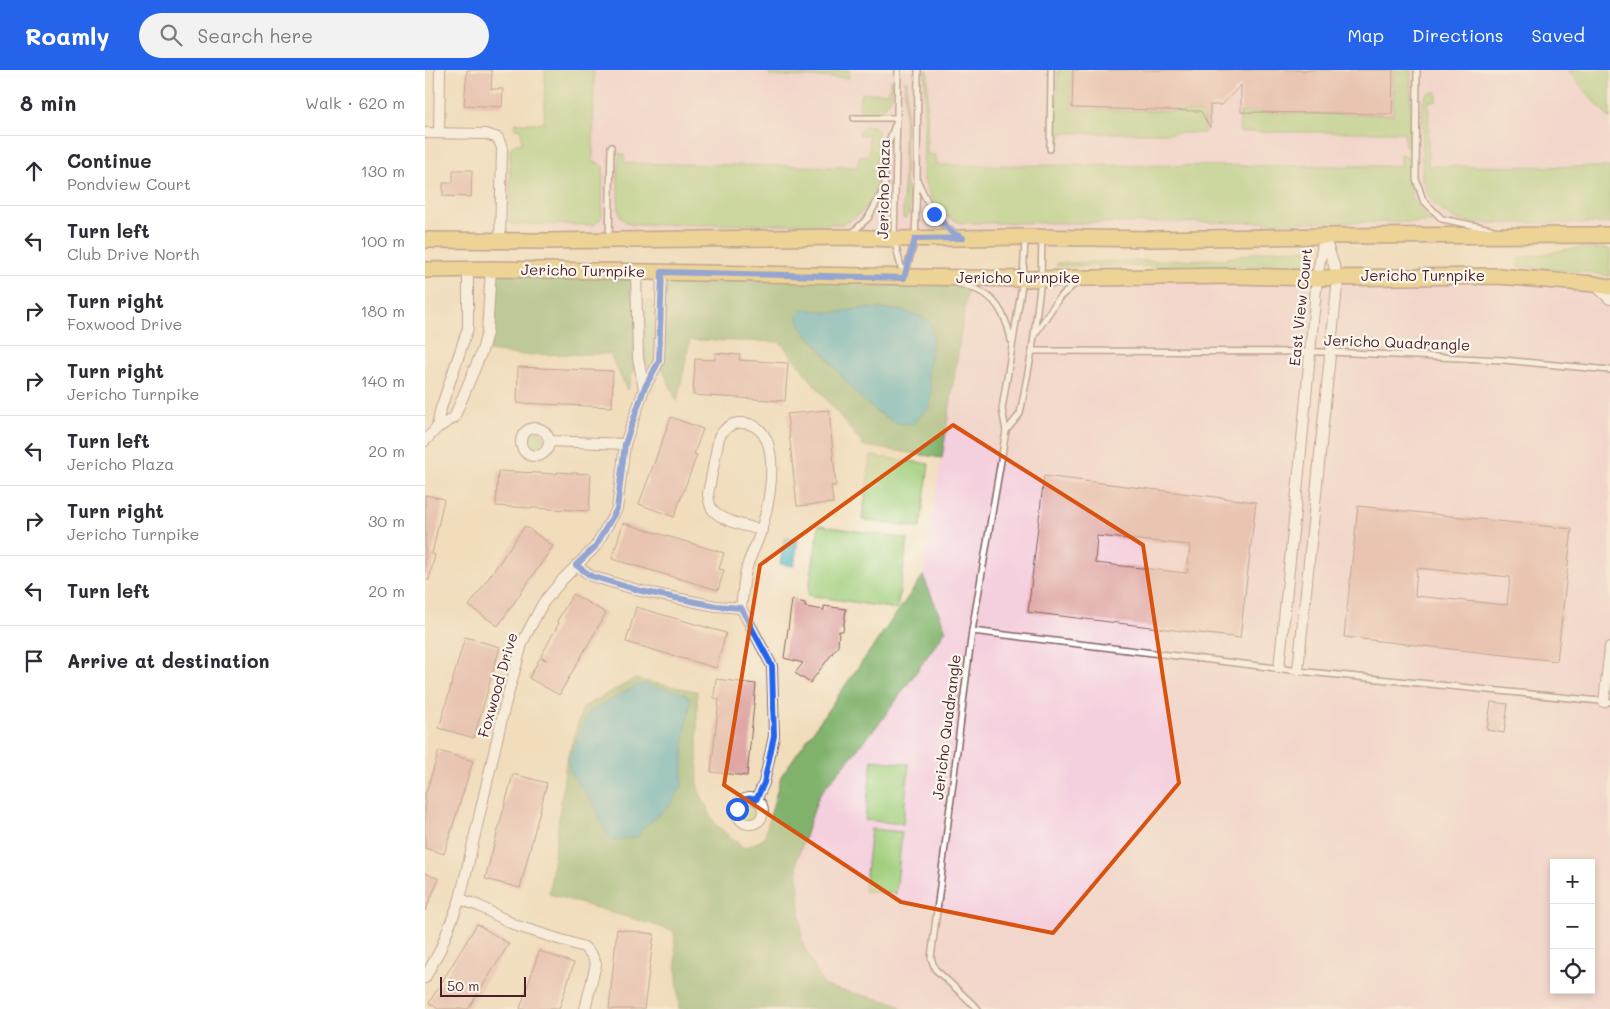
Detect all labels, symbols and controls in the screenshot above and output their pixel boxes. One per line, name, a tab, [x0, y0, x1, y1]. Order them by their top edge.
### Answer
search box	[139, 13, 489, 58]
text: Roamly	[25, 20, 109, 51]
icon: search	[157, 21, 185, 49]
text: Search here	[197, 23, 313, 48]
text: Map	[1347, 23, 1384, 47]
text: Directions	[1412, 23, 1504, 47]
text: Saved	[1532, 23, 1585, 47]
text: 8 min	[20, 89, 76, 116]
text: Walk · 620 m	[305, 92, 405, 113]
street label: Jericho Plaza	[872, 139, 894, 239]
text: Continue	[67, 148, 152, 173]
icon: ahead	[20, 157, 48, 185]
text: 130 m	[361, 160, 405, 181]
text: Pondview Court	[67, 173, 191, 194]
route end	[923, 203, 946, 226]
text: Turn left	[67, 218, 150, 243]
icon: left	[20, 227, 48, 255]
text: 100 m	[360, 230, 405, 251]
text: Club Drive North	[67, 243, 199, 264]
street label: East View Court	[1284, 247, 1316, 367]
street label: Jericho Turnpike	[521, 259, 645, 281]
street label: Jericho Turnpike	[1361, 265, 1485, 285]
street label: Jericho Turnpike	[956, 267, 1080, 287]
text: Turn right	[67, 288, 164, 313]
icon: right	[20, 297, 48, 325]
text: 180 m	[360, 300, 405, 321]
text: Foxwood Drive	[67, 313, 183, 334]
street label: Jericho Quadrangle	[1324, 329, 1471, 355]
text: Turn right	[67, 358, 164, 383]
icon: right	[20, 367, 48, 395]
text: 140 m	[361, 370, 405, 391]
text: Jericho Turnpike	[67, 383, 199, 404]
text: Turn left	[67, 428, 150, 453]
icon: left	[20, 437, 48, 465]
text: 20 m	[368, 440, 405, 461]
text: Jericho Plaza	[67, 453, 174, 474]
text: Turn right	[67, 498, 164, 523]
icon: right	[20, 507, 48, 535]
text: 30 m	[368, 510, 405, 531]
text: Jericho Turnpike	[67, 523, 199, 544]
icon: left	[20, 577, 48, 605]
text: Turn left	[67, 578, 150, 603]
text: 20 m	[368, 580, 405, 601]
street label: Foxwood Drive	[472, 630, 522, 740]
icon: arrive	[20, 647, 48, 675]
text: Arrive at destination	[67, 648, 270, 673]
street label: Jericho Quadrangle	[927, 653, 965, 801]
route start	[726, 798, 749, 821]
map controls	[1550, 859, 1595, 994]
button: +	[1550, 859, 1595, 904]
button: −	[1550, 904, 1595, 949]
button: locate	[1550, 949, 1595, 994]
scale bar	[440, 974, 526, 997]
text: 50 m	[447, 976, 479, 995]

